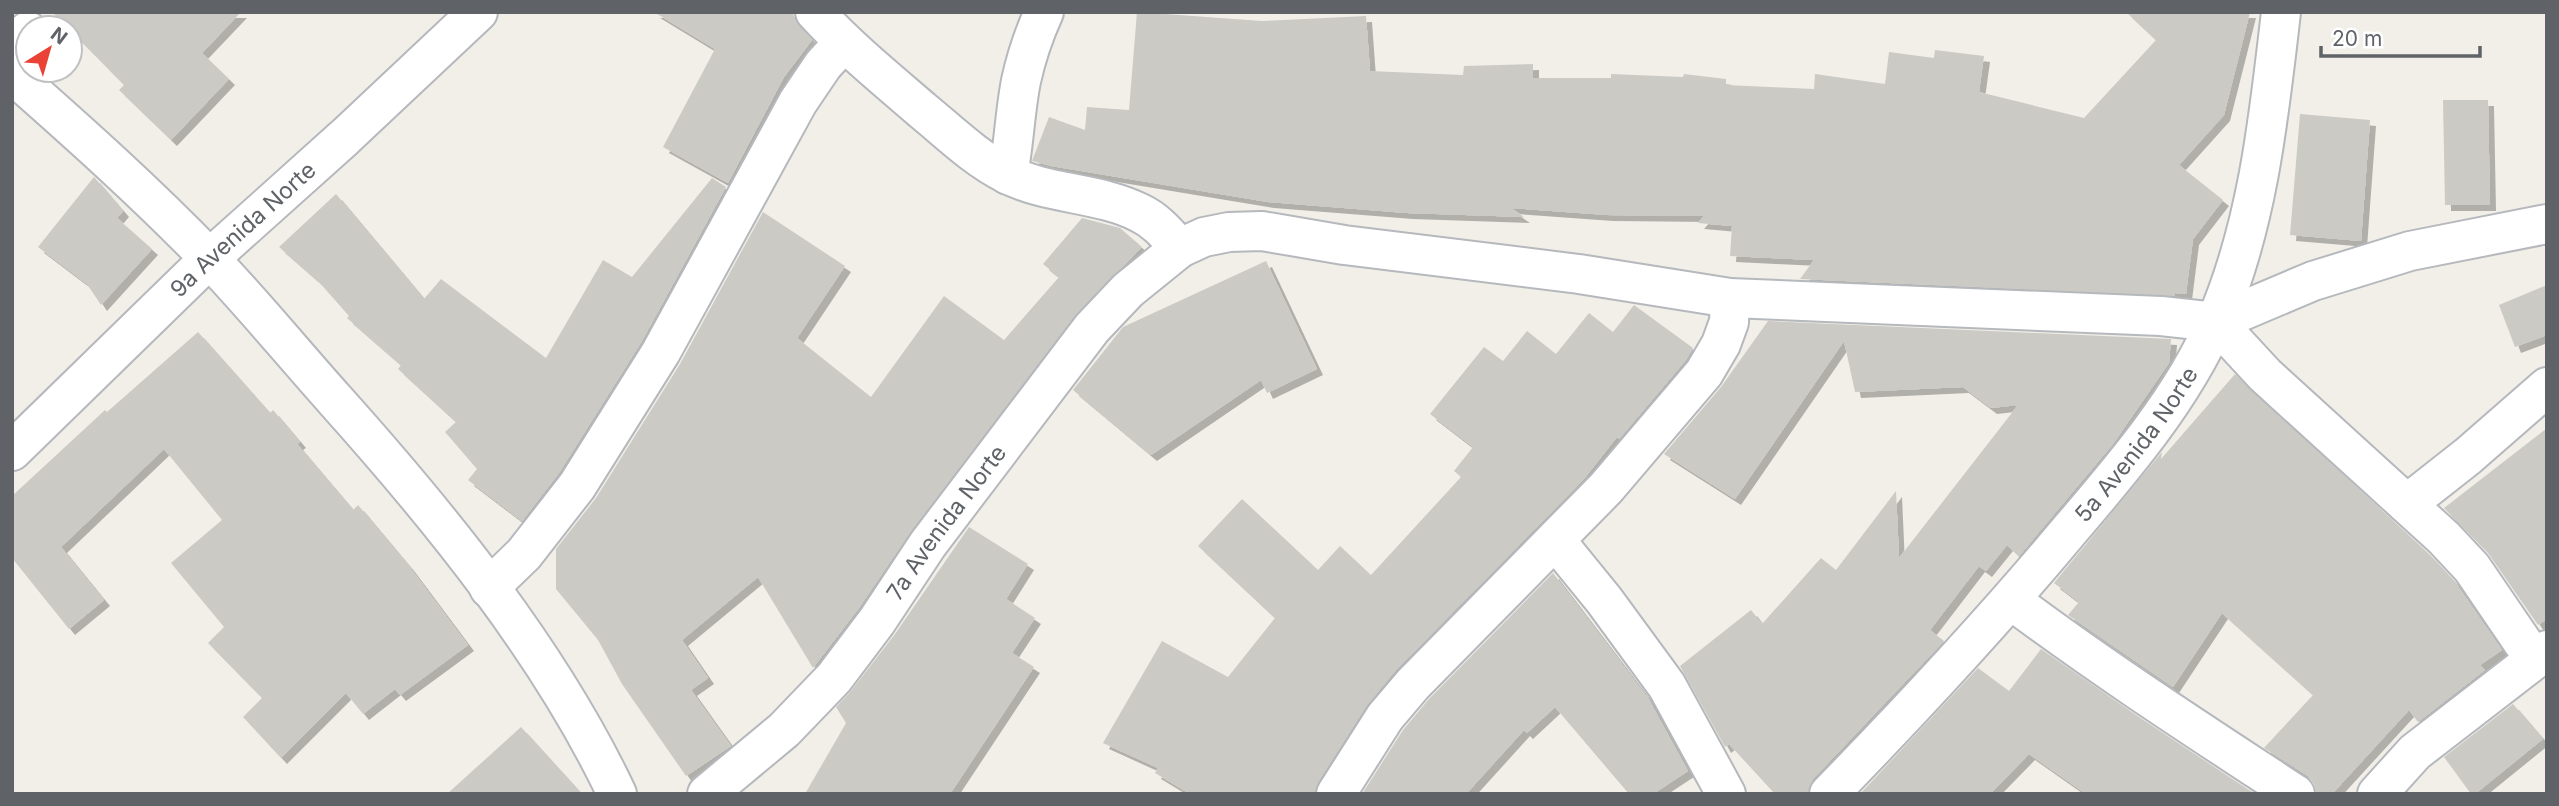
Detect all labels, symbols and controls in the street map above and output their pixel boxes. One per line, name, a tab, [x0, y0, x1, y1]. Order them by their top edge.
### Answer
north arrow	[14, 14, 84, 84]
scale bar	[2321, 14, 2480, 58]
text: N	[46, 22, 72, 49]
text: 20 m	[2332, 26, 2382, 51]
street label: 9a Avenida Norte	[164, 156, 322, 303]
street label: 5a Avenida Norte	[2069, 362, 2204, 528]
street label: 7a Avenida Norte	[881, 440, 1012, 606]

